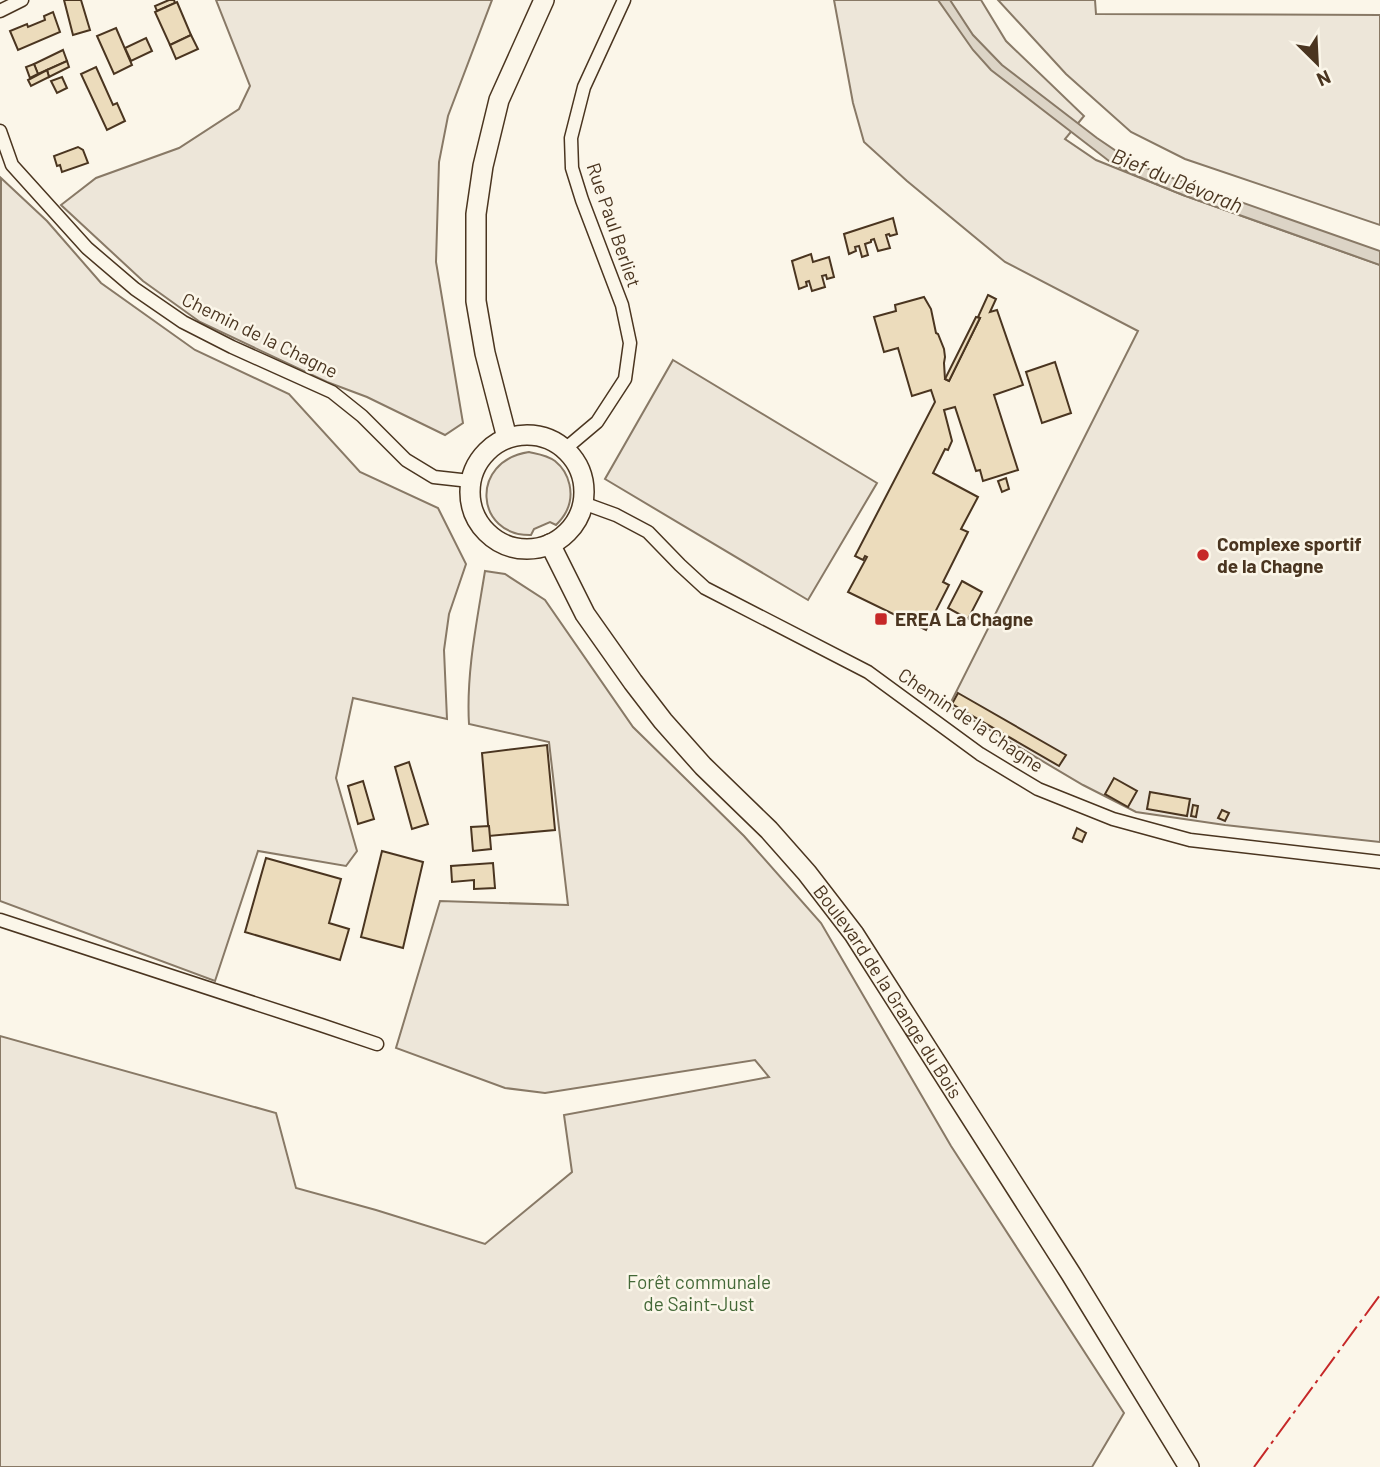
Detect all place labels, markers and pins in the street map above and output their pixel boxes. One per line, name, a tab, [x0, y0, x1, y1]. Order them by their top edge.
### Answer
place label: Complexe sportif de la Chagne	[1217, 532, 1362, 577]
marker: Complexe sportif de la Chagne	[1195, 547, 1211, 563]
place label: EREA La Chagne	[895, 607, 1033, 630]
marker: EREA La Chagne	[873, 611, 889, 627]

